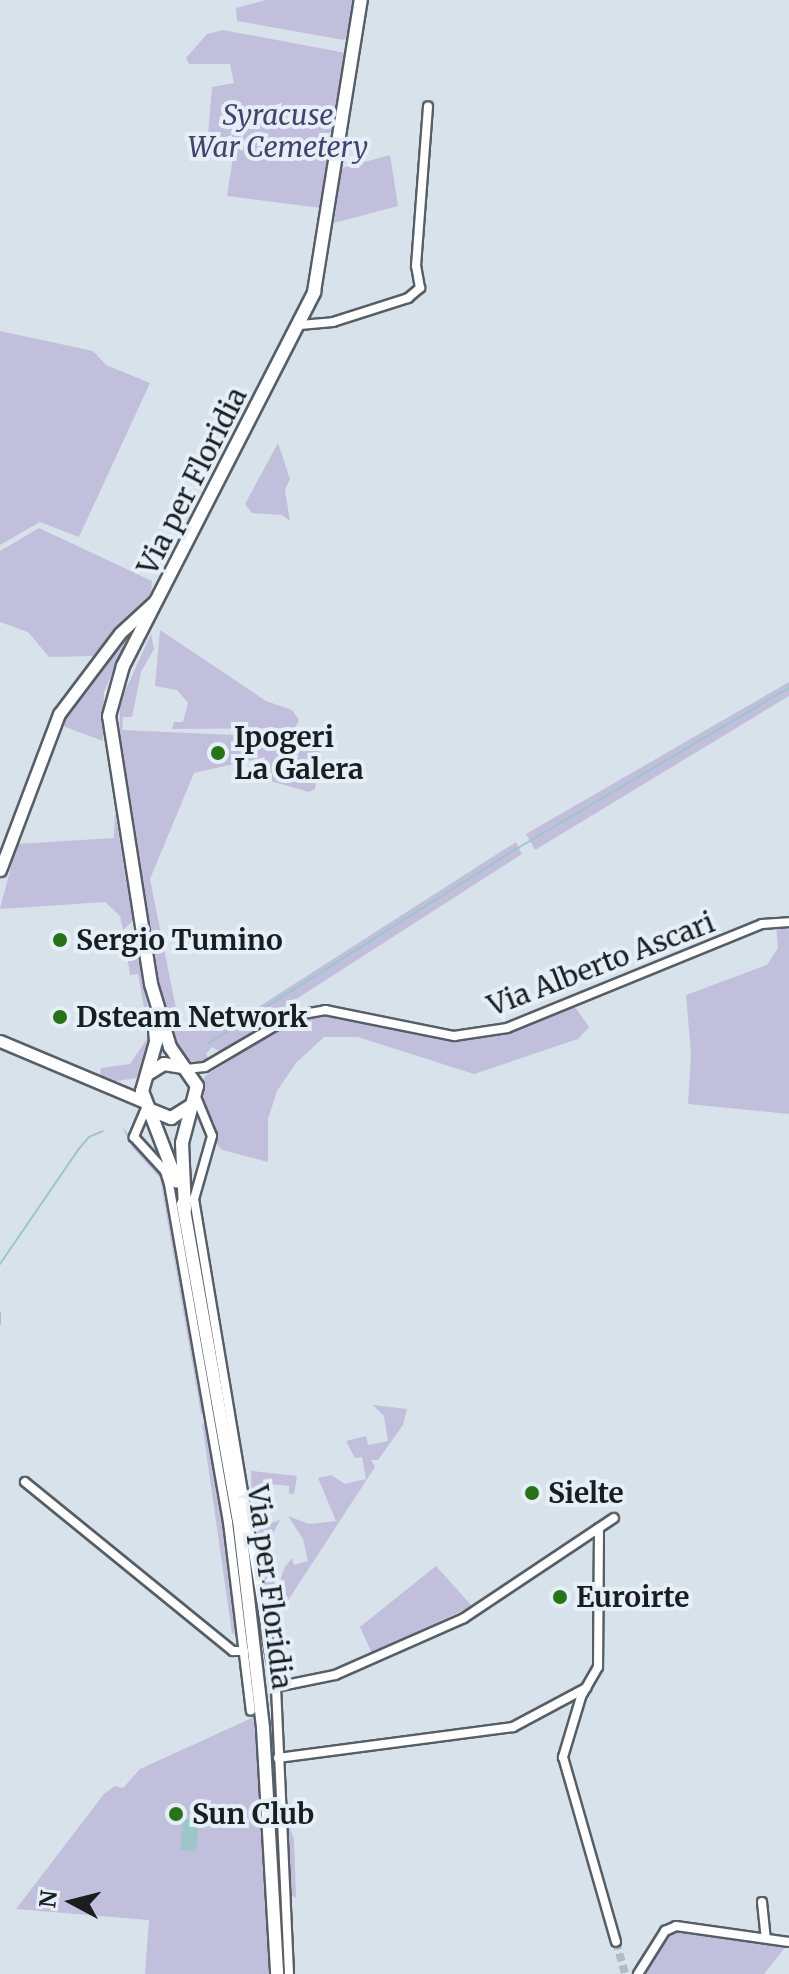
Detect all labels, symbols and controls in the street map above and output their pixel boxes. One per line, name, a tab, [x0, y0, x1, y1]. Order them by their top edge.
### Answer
park label: Syracuse War Cemetery	[188, 98, 368, 164]
street label: Via per Floridia	[130, 382, 254, 580]
place label: Ipogeri La Galera	[234, 720, 364, 786]
marker: Ipogeri La Galera	[209, 744, 227, 762]
street label: Via Alberto Ascari	[483, 905, 719, 1023]
place label: Sergio Tumino	[76, 923, 283, 957]
marker: Sergio Tumino	[51, 931, 69, 949]
place label: Dsteam Network	[76, 1000, 308, 1034]
marker: Dsteam Network	[51, 1008, 69, 1026]
place label: Sielte	[548, 1476, 624, 1510]
street label: Via per Floridia	[241, 1483, 299, 1691]
marker: Sielte	[523, 1484, 541, 1502]
place label: Euroirte	[576, 1580, 689, 1614]
marker: Euroirte	[551, 1588, 569, 1606]
place label: Sun Club	[192, 1797, 314, 1831]
marker: Sun Club	[167, 1805, 185, 1823]
north arrow	[32, 1862, 112, 1942]
text: N	[33, 1889, 63, 1909]

